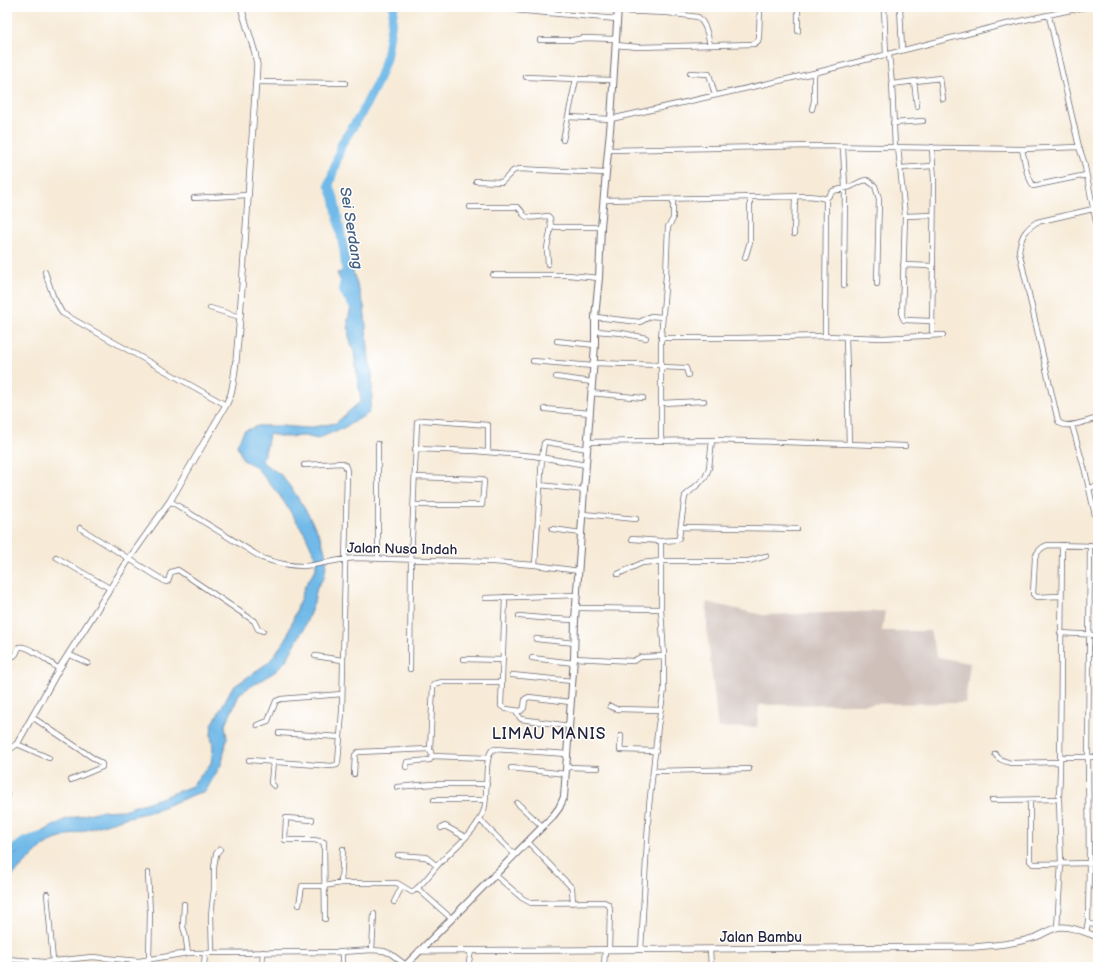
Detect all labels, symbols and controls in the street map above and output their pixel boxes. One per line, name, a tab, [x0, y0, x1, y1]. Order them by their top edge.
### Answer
water label: Sei Serdang	[335, 185, 367, 271]
street label: Jalan Nusa Indah	[347, 540, 458, 558]
district label: LIMAU MANIS	[492, 725, 606, 744]
street label: Jalan Bambu	[720, 929, 802, 946]

